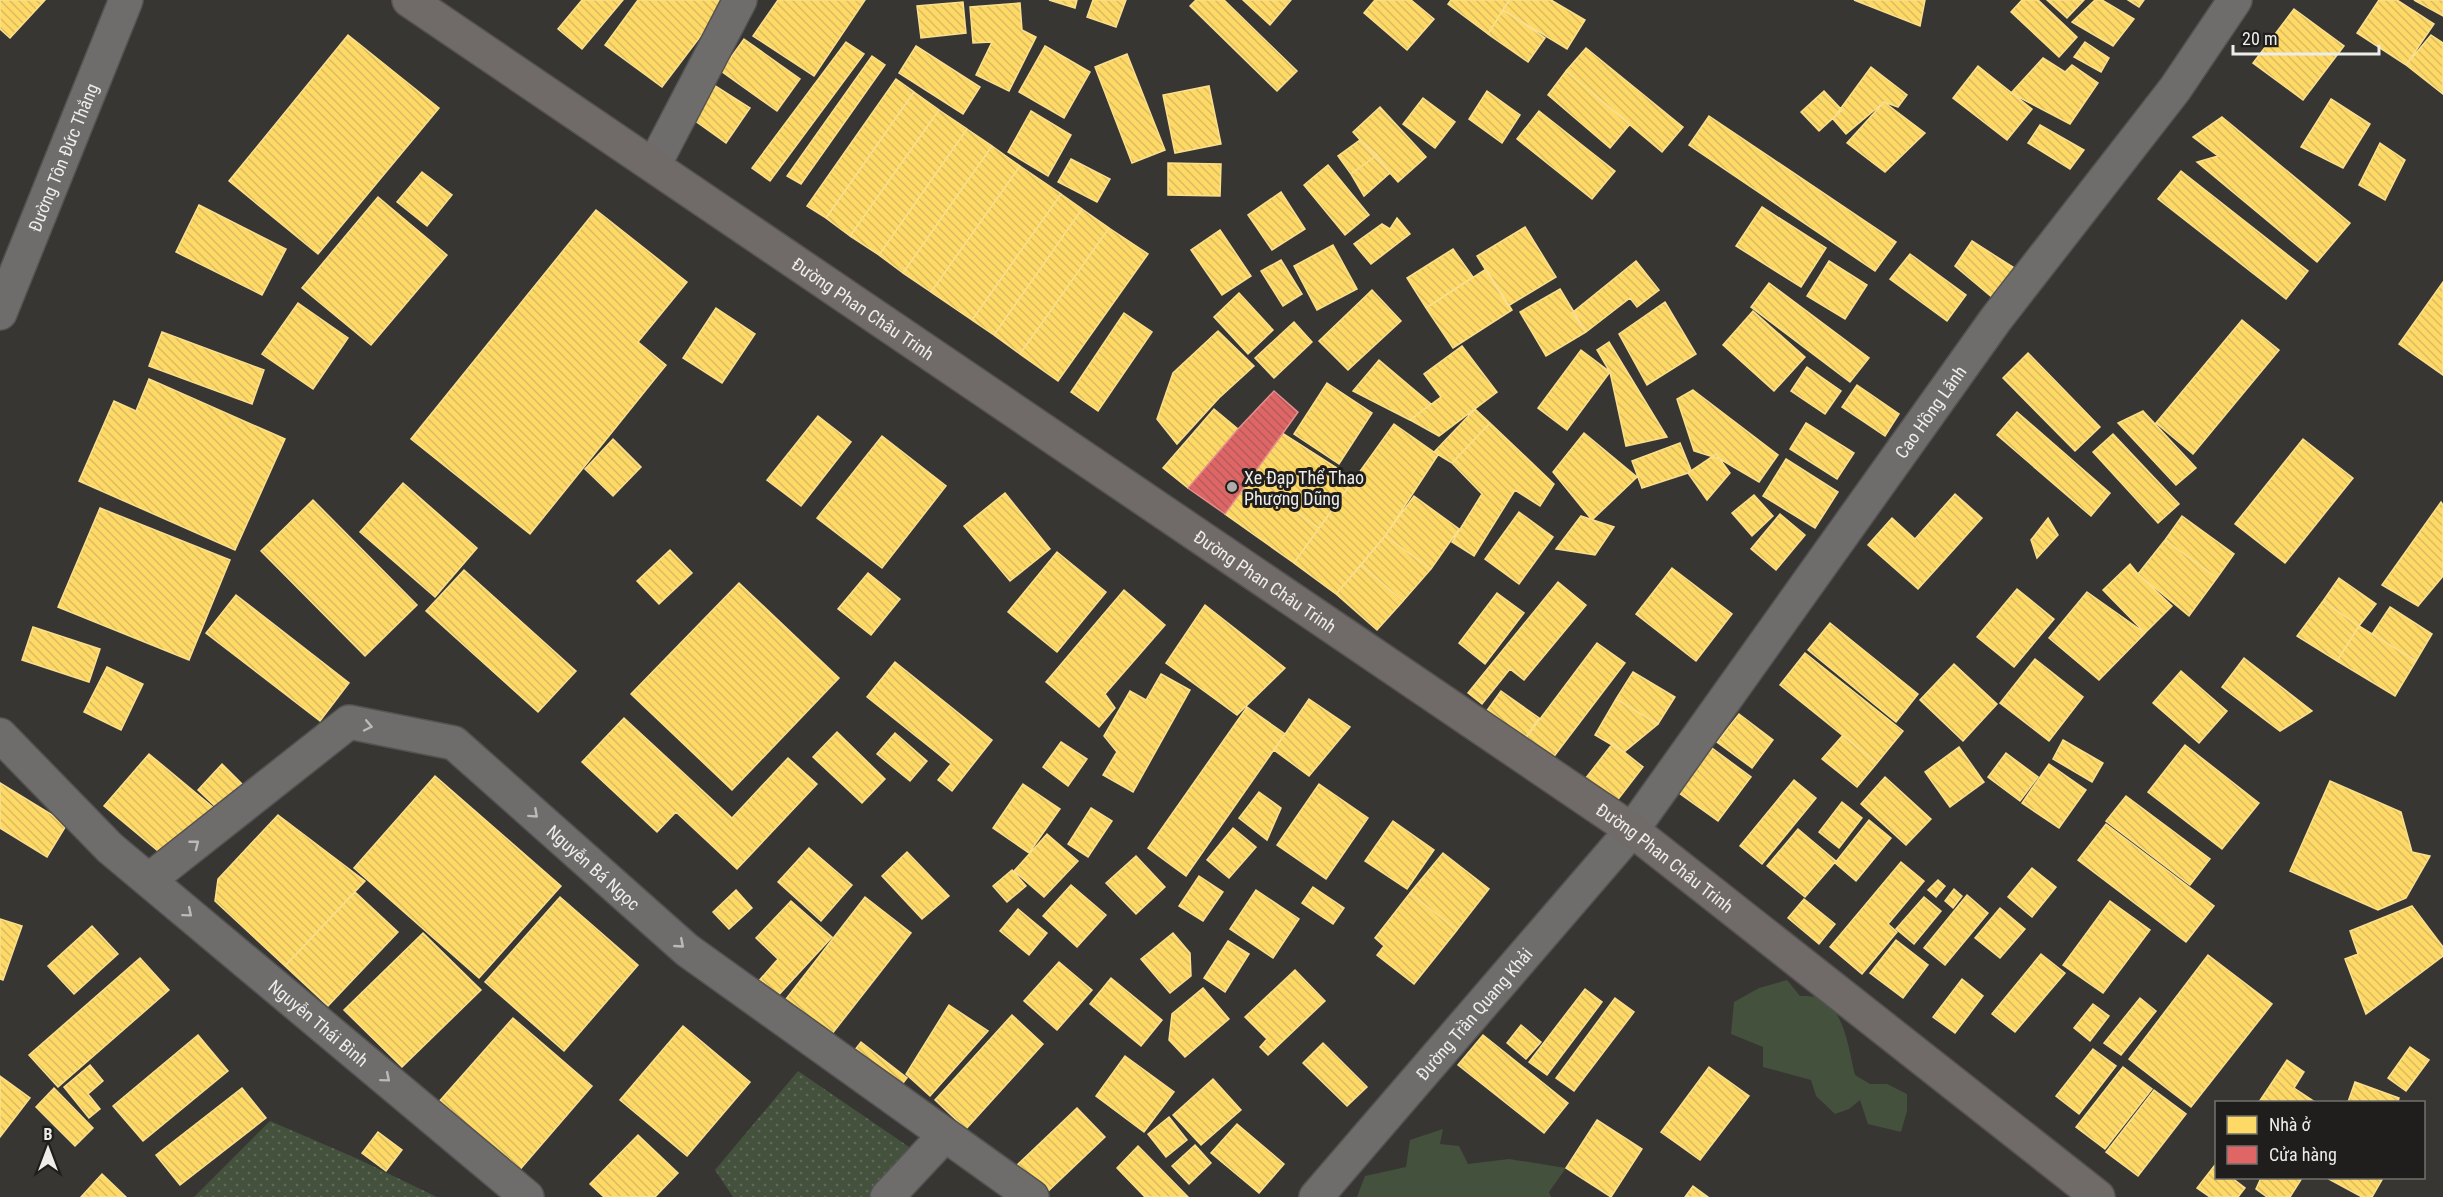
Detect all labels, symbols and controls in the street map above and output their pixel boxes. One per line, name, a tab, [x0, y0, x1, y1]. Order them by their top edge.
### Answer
scale bar	[2233, 18, 2378, 56]
text: 20 m	[2242, 28, 2277, 49]
street label: Đường Tôn Đức Thắng	[23, 80, 102, 234]
street label: Đường Phan Châu Trinh	[788, 253, 938, 364]
street label: Cao Hồng Lãnh	[1890, 361, 1970, 462]
place label: Xe Đạp Thể Thao Phượng Dũng	[1244, 467, 1364, 509]
marker: Xe Đạp Thể Thao Phượng Dũng	[1225, 480, 1239, 494]
street label: Đường Phan Châu Trinh	[1190, 526, 1340, 637]
one-way arrow	[363, 719, 373, 732]
street label: Đường Phan Châu Trinh	[1592, 798, 1738, 917]
one-way arrow	[527, 807, 538, 818]
street label: Nguyễn Bá Ngọc	[543, 820, 645, 914]
one-way arrow	[188, 840, 199, 851]
one-way arrow	[181, 905, 192, 916]
one-way arrow	[673, 937, 684, 948]
street label: Đường Trần Quang Khải	[1411, 943, 1536, 1084]
street label: Nguyễn Thái Bình	[265, 975, 373, 1070]
one-way arrow	[379, 1071, 390, 1082]
legend	[2215, 1101, 2425, 1179]
text: Nhà ở	[2269, 1114, 2312, 1135]
north arrow	[18, 1119, 78, 1179]
text: B	[44, 1125, 53, 1144]
text: Cửa hàng	[2269, 1144, 2337, 1165]

